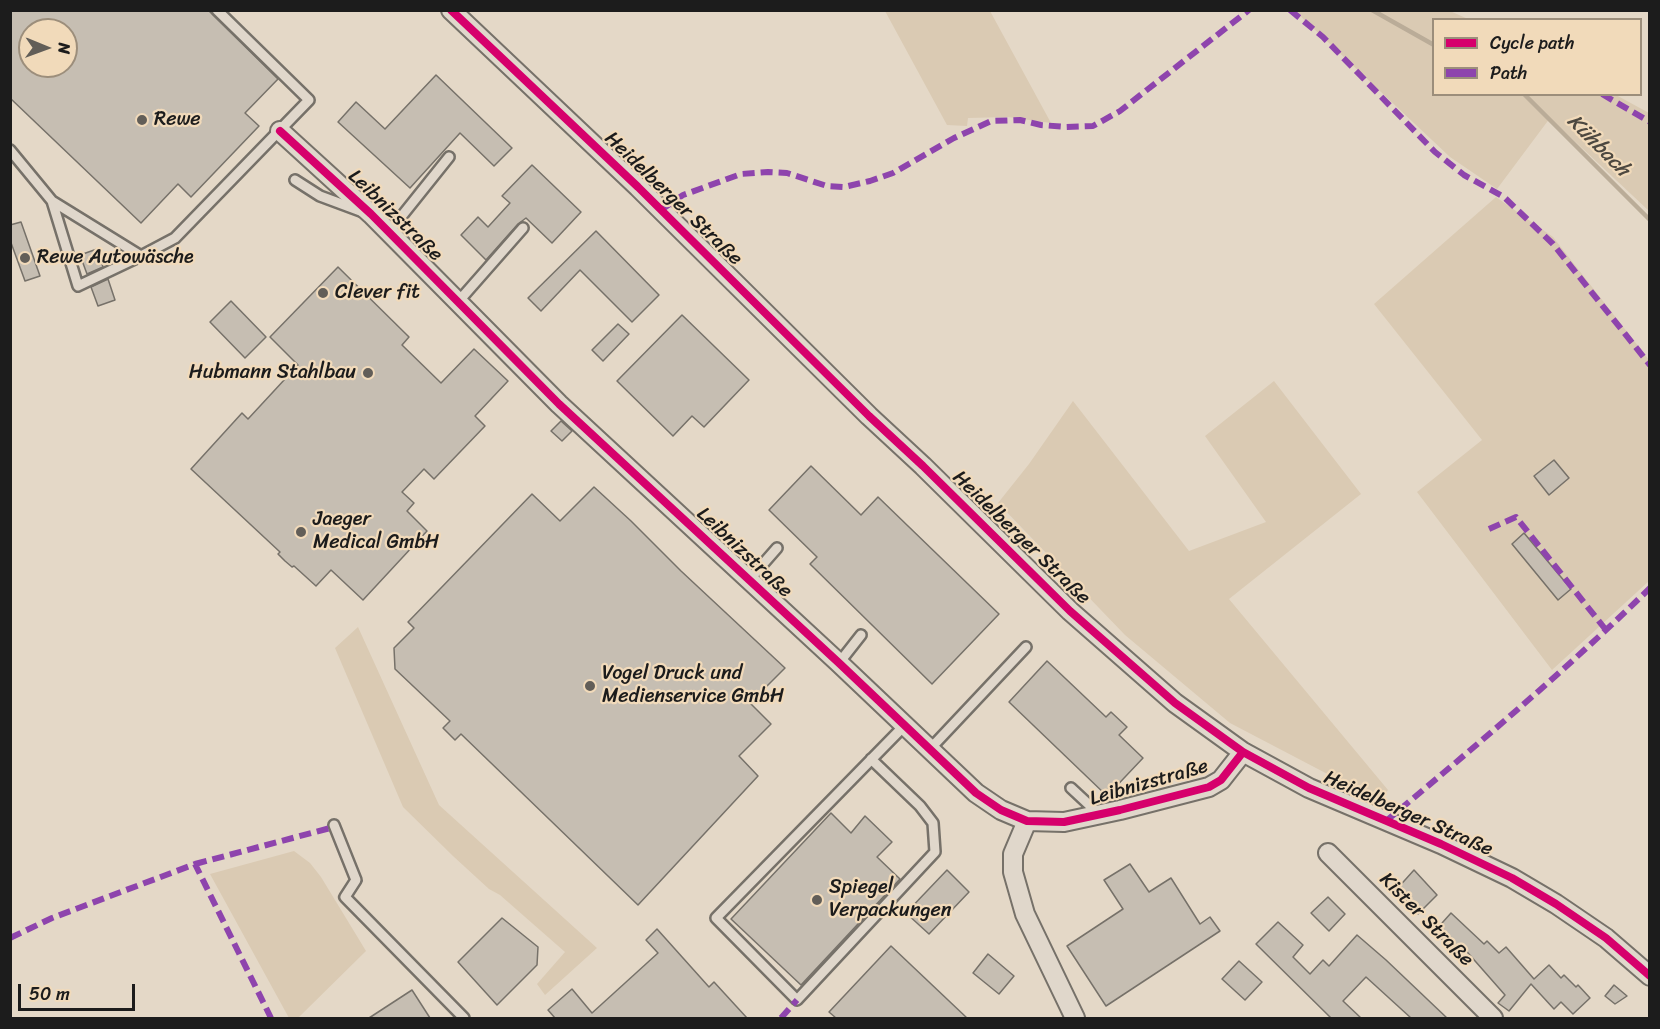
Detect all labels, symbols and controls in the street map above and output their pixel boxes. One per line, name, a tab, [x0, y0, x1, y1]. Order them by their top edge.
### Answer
north arrow	[18, 18, 78, 78]
legend	[1432, 18, 1642, 96]
text: Cycle path	[1490, 27, 1574, 59]
text: N	[50, 42, 79, 54]
text: Path	[1490, 57, 1527, 89]
place label: Rewe	[154, 108, 201, 132]
water label: Kühbach	[1561, 109, 1635, 183]
marker: Rewe	[135, 113, 149, 127]
street label: Heidelberger Straße	[599, 127, 747, 271]
street label: Leibnizstraße	[343, 165, 447, 267]
place label: Rewe Autowäsche	[37, 246, 194, 270]
marker: Rewe Autowäsche	[18, 251, 32, 265]
place label: Clever fit	[335, 281, 420, 305]
marker: Clever fit	[316, 286, 330, 300]
place label: Hubmann Stahlbau	[189, 361, 356, 385]
marker: Hubmann Stahlbau	[361, 366, 375, 380]
street label: Heidelberger Straße	[947, 466, 1095, 610]
street label: Leibnizstraße	[691, 503, 797, 603]
place label: Jaeger Medical GmbH	[313, 508, 439, 555]
marker: Jaeger Medical GmbH	[294, 525, 308, 539]
place label: Vogel Druck und Medienservice GmbH	[602, 662, 784, 709]
marker: Vogel Druck und Medienservice GmbH	[583, 679, 597, 693]
street label: Leibnizstraße	[1087, 755, 1211, 811]
street label: Heidelberger Straße	[1320, 766, 1496, 862]
street label: Kister Straße	[1374, 868, 1478, 972]
place label: Spiegel Verpackungen	[829, 876, 952, 923]
marker: Spiegel Verpackungen	[810, 893, 824, 907]
scale bar	[21, 972, 138, 1010]
text: 50 m	[29, 978, 70, 1010]

